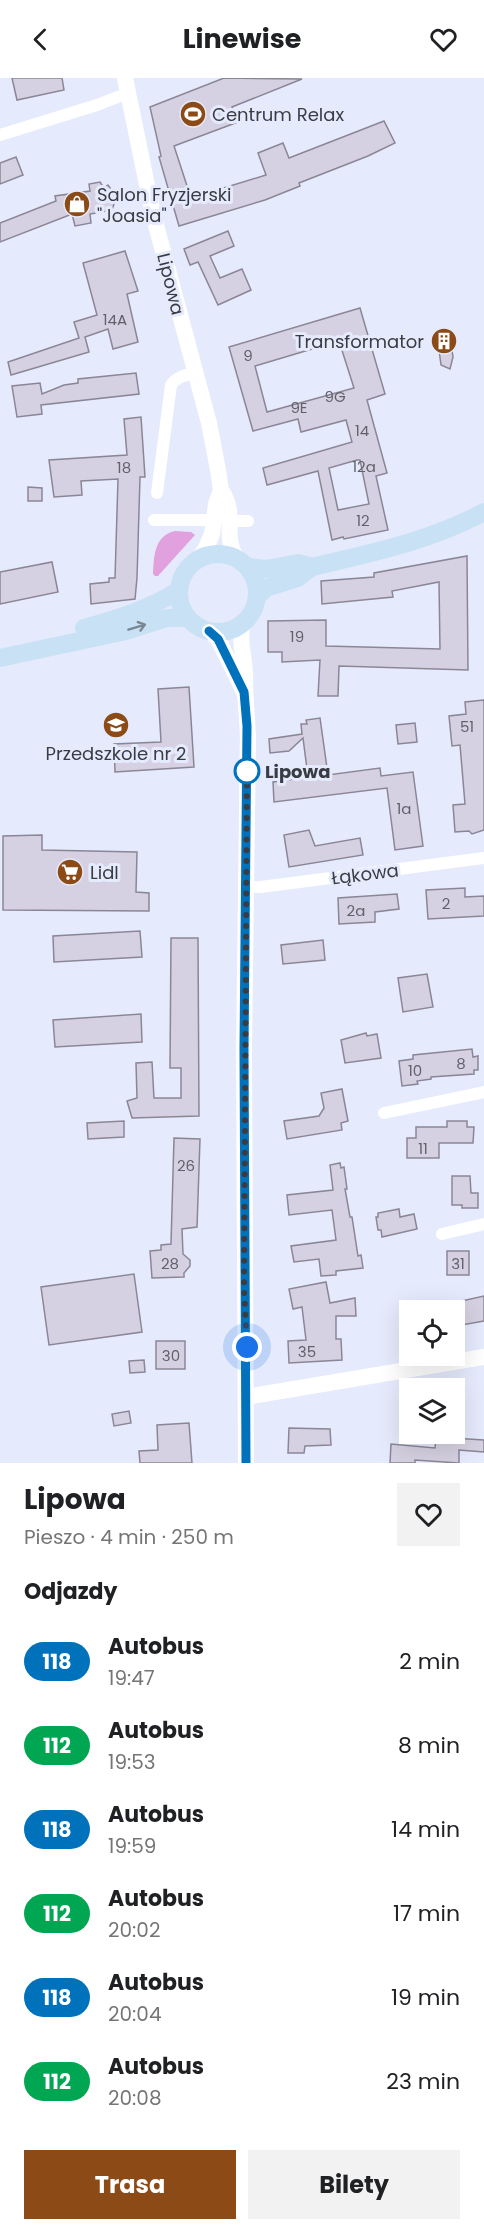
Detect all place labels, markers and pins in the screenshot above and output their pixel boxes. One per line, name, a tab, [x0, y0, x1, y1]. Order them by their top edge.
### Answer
sports icon: Centrum Relax	[178, 99, 208, 129]
place label: Centrum Relax	[212, 102, 344, 127]
place label: Salon Fryzjerski "Joasia"	[97, 182, 232, 228]
shop icon: Salon Fryzjerski "Joasia"	[62, 189, 92, 219]
building icon: Transformator	[429, 326, 459, 356]
place label: Transformator	[295, 329, 424, 354]
school or university icon: Przedszkole nr 2	[101, 710, 131, 740]
place label: Przedszkole nr 2	[46, 741, 186, 766]
marker: Lipowa	[234, 758, 260, 784]
place label: Lipowa	[265, 759, 330, 784]
supermarket icon: Lidl	[55, 857, 85, 887]
place label: Lidl	[90, 860, 119, 885]

